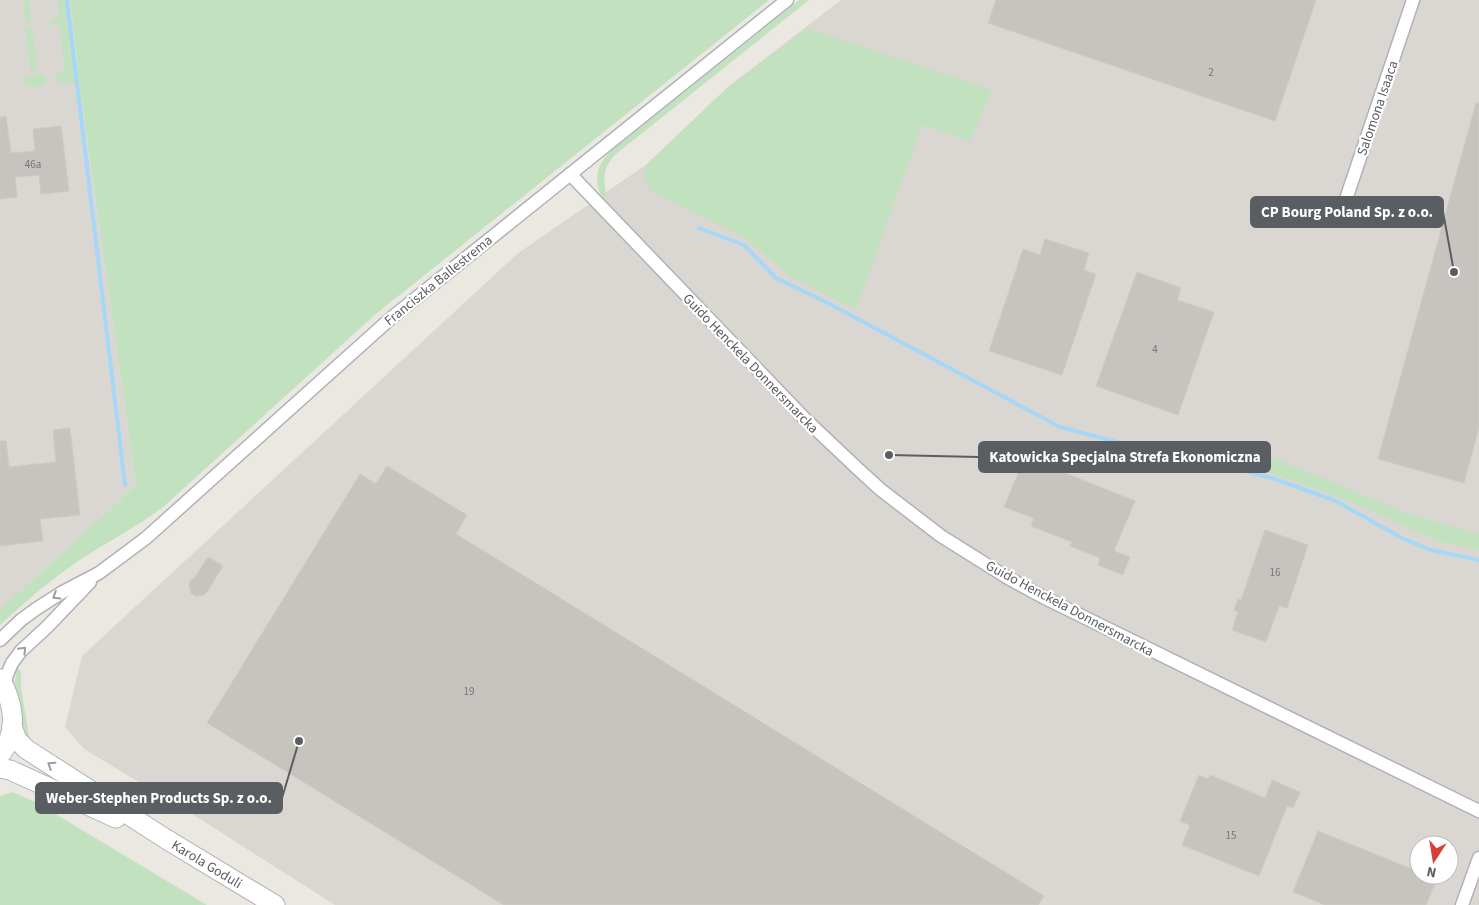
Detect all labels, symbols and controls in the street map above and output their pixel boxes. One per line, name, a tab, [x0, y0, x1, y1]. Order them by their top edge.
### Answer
street label: Salomona Isaaca	[1352, 58, 1404, 159]
house number: 2	[1208, 65, 1214, 80]
house number: 46a	[25, 157, 41, 172]
callout: CP Bourg Poland Sp. z o.o.	[1251, 197, 1443, 227]
text: CP Bourg Poland Sp. z o.o.	[1261, 202, 1433, 223]
street label: Franciszka Ballestrema	[380, 231, 497, 331]
street label: Guido Henckela Donnersmarcka	[678, 289, 823, 438]
house number: 4	[1152, 342, 1158, 357]
callout: Katowicka Specjalna Strefa Ekonomiczna	[979, 442, 1270, 472]
text: Katowicka Specjalna Strefa Ekonomiczna	[989, 447, 1261, 468]
street label: Guido Henckela Donnersmarcka	[982, 556, 1157, 662]
house number: 16	[1270, 565, 1281, 580]
one-way arrow	[52, 590, 61, 600]
one-way arrow	[17, 647, 26, 656]
house number: 19	[464, 684, 474, 699]
one-way arrow	[48, 762, 57, 771]
callout: Weber-Stephen Products Sp. z o.o.	[36, 783, 282, 813]
text: Weber-Stephen Products Sp. z o.o.	[46, 788, 272, 809]
house number: 15	[1226, 828, 1236, 843]
north arrow	[1409, 835, 1459, 885]
street label: Karola Goduli	[167, 836, 246, 894]
text: N	[1425, 861, 1438, 882]

